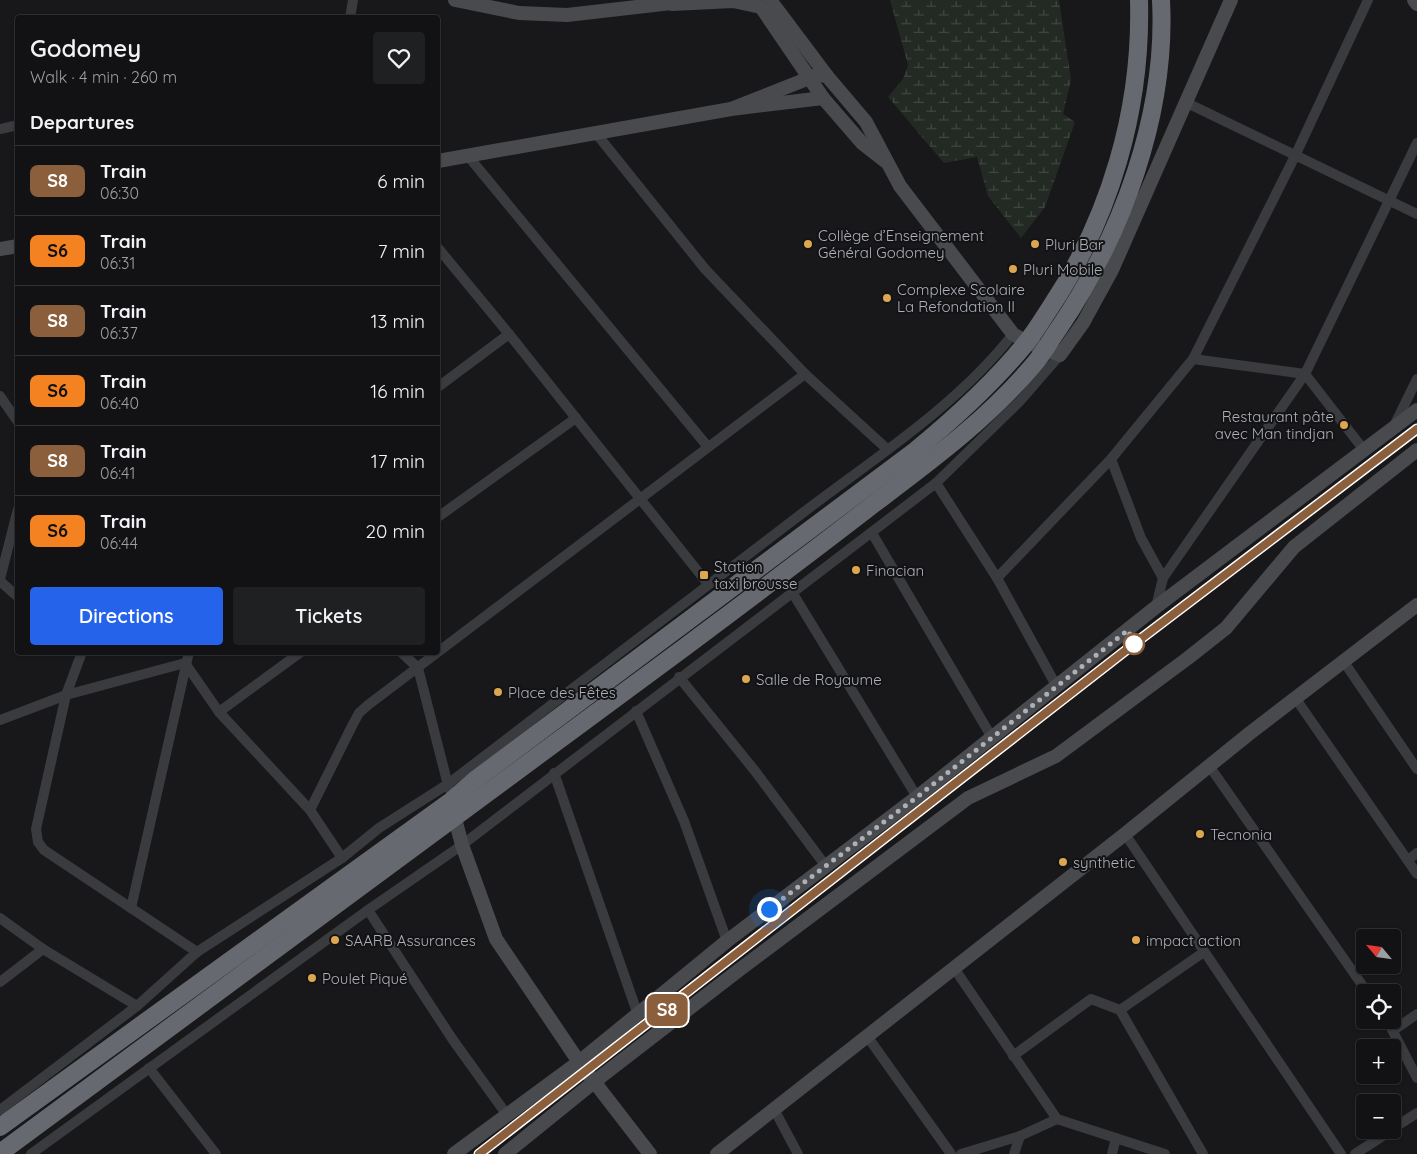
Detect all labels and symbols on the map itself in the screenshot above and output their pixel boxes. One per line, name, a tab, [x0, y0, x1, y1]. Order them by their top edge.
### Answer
place label: Collège d’Enseignement Général Godomey	[818, 226, 984, 262]
place label: Pluri Bar	[1045, 235, 1104, 254]
marker: Collège d’Enseignement Général Godomey	[802, 238, 814, 250]
marker: Pluri Bar	[1029, 238, 1041, 250]
place label: Pluri Mobile	[1023, 260, 1102, 279]
marker: Pluri Mobile	[1007, 263, 1019, 275]
place label: Complexe Scolaire La Refondation II	[897, 280, 1025, 316]
marker: Complexe Scolaire La Refondation II	[881, 292, 893, 304]
place label: Restaurant pâte avec Man tindjan	[1215, 407, 1334, 443]
marker: Restaurant pâte avec Man tindjan	[1338, 419, 1350, 431]
place label: Station taxi brousse	[714, 557, 797, 593]
place label: Finacian	[866, 561, 924, 580]
marker: Finacian	[850, 564, 862, 576]
marker: Station taxi brousse	[698, 569, 710, 581]
unlabelled marker	[1123, 633, 1145, 655]
place label: Salle de Royaume	[756, 670, 882, 689]
marker: Salle de Royaume	[740, 673, 752, 685]
place label: Place des Fêtes	[508, 683, 616, 702]
marker: Place des Fêtes	[492, 686, 504, 698]
place label: Tecnonia	[1210, 825, 1272, 844]
marker: Tecnonia	[1194, 828, 1206, 840]
place label: synthetic	[1073, 853, 1136, 872]
marker: synthetic	[1057, 856, 1069, 868]
your location	[757, 897, 782, 922]
north arrow	[1356, 929, 1401, 974]
place label: SAARB Assurances	[345, 931, 476, 950]
place label: impact action	[1146, 931, 1241, 950]
marker: SAARB Assurances	[329, 934, 341, 946]
marker: impact action	[1130, 934, 1142, 946]
place label: Poulet Piqué	[322, 969, 408, 988]
marker: Poulet Piqué	[306, 972, 318, 984]
line badge: S8	[644, 994, 690, 1026]

